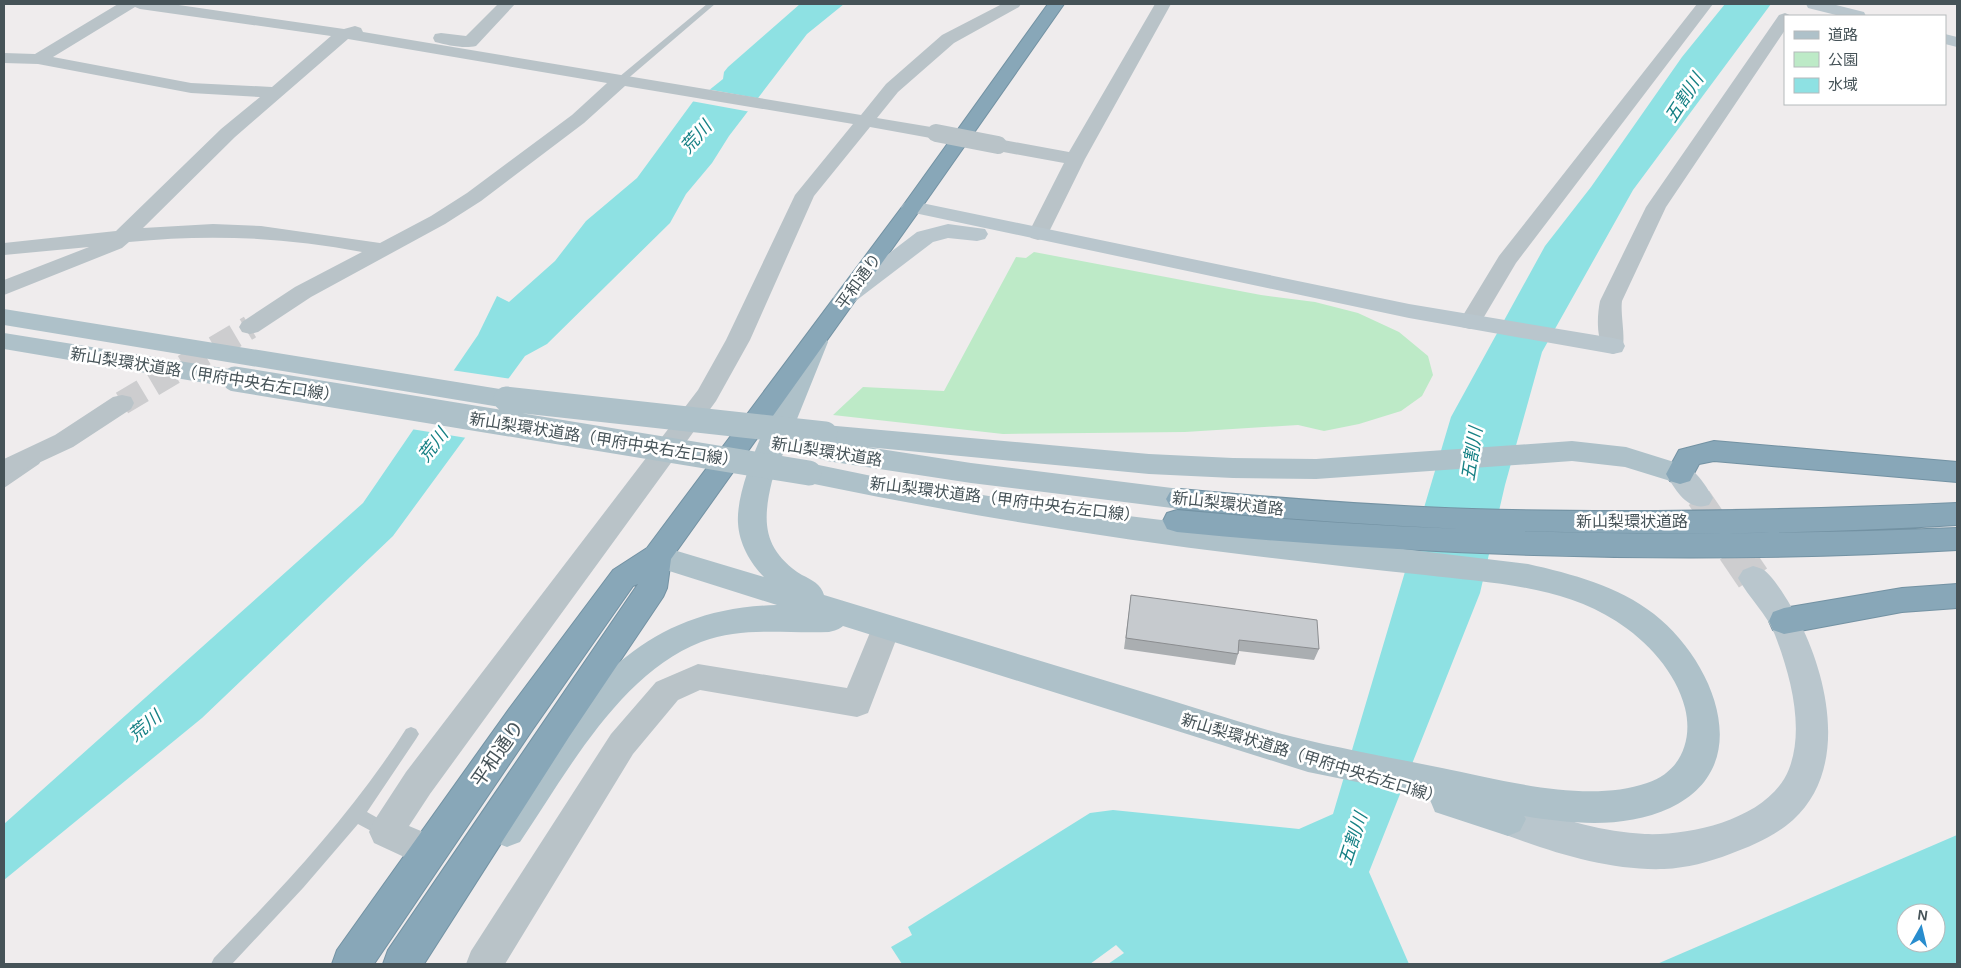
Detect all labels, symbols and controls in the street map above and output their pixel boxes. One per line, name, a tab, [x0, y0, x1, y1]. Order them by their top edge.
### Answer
legend	[1784, 15, 1946, 105]
text: 道路	[1828, 26, 1858, 43]
text: 公園	[1828, 51, 1858, 68]
water label: 五割川	[1661, 68, 1708, 126]
text: 水域	[1828, 76, 1858, 93]
water label: 荒川	[677, 115, 717, 157]
street label: 平和通り	[833, 250, 884, 312]
street label: 新山梨環状道路（甲府中央右左口線）	[69, 345, 341, 404]
street label: 新山梨環状道路（甲府中央右左口線）	[468, 410, 740, 469]
water label: 荒川	[414, 423, 453, 465]
water label: 五割川	[1458, 424, 1486, 482]
street label: 新山梨環状道路	[770, 434, 884, 469]
street label: 新山梨環状道路（甲府中央右左口線）	[869, 474, 1141, 525]
street label: 新山梨環状道路	[1171, 489, 1285, 518]
street label: 新山梨環状道路	[1576, 513, 1688, 530]
water label: 荒川	[125, 705, 167, 745]
street label: 新山梨環状道路（甲府中央右左口線）	[1179, 711, 1444, 806]
street label: 平和通り	[467, 716, 528, 790]
water label: 五割川	[1335, 808, 1371, 868]
north arrow	[1896, 903, 1946, 953]
text: N	[1917, 906, 1929, 924]

